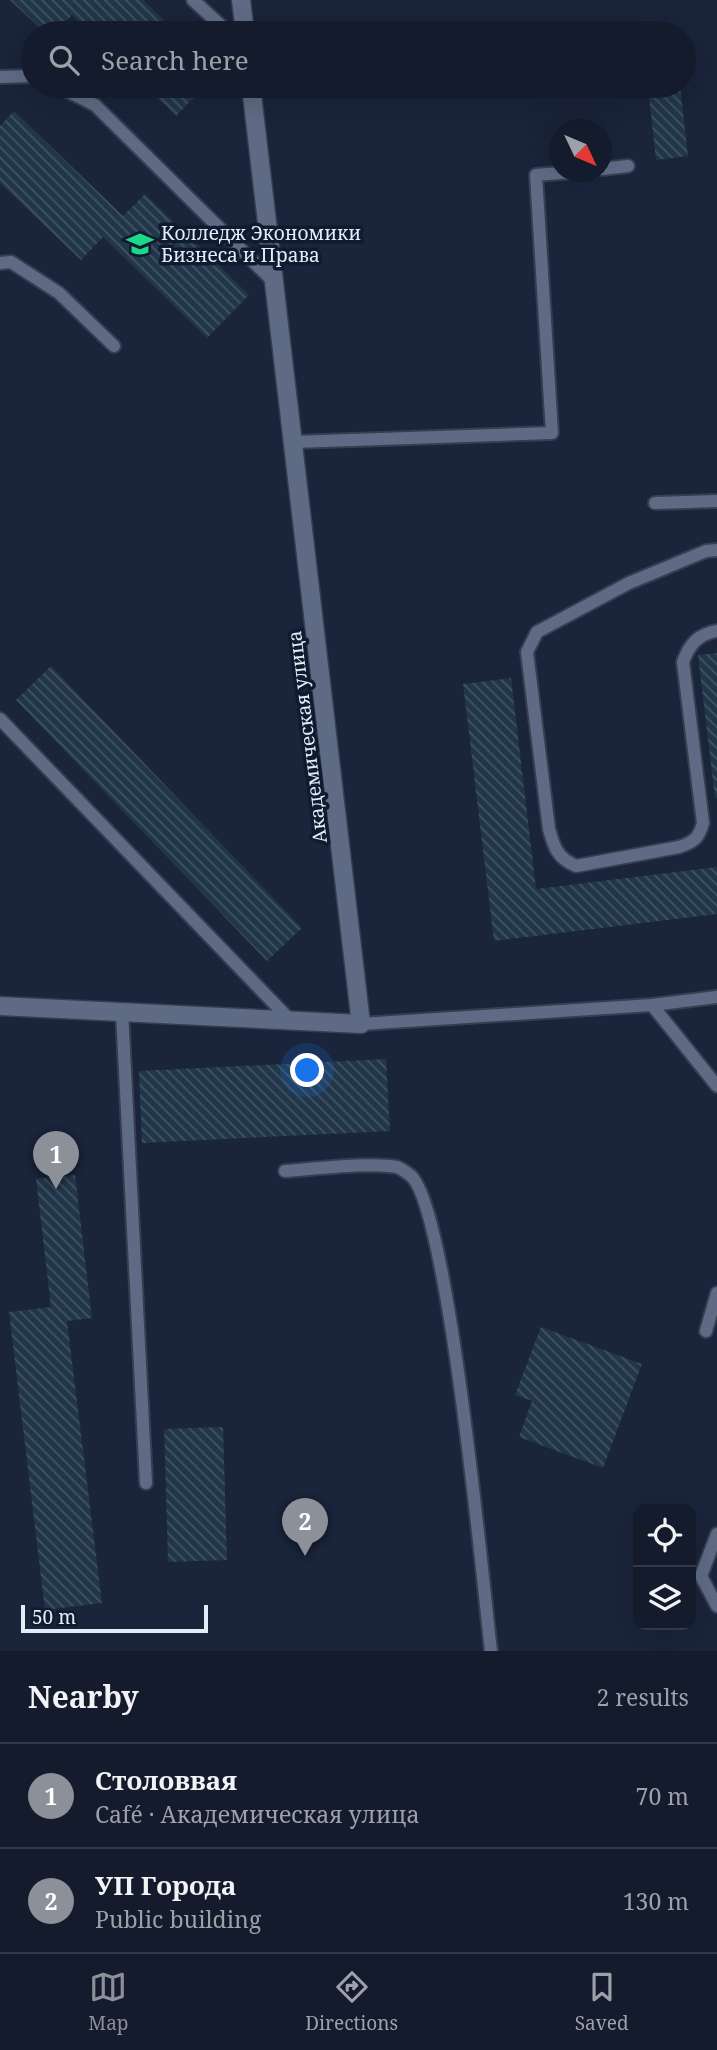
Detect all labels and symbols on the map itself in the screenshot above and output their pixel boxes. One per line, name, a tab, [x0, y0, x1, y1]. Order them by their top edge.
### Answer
north arrow	[549, 119, 612, 182]
place label: Колледж Экономики Бизнеса и Права	[161, 220, 361, 268]
school or university icon: Колледж Экономики Бизнеса и Права	[125, 229, 155, 259]
street label: Академическая улица	[281, 629, 333, 845]
your location	[290, 1053, 324, 1087]
pin: 1	[33, 1131, 79, 1189]
pin: 2	[282, 1498, 328, 1556]
scale bar	[21, 1602, 208, 1634]

